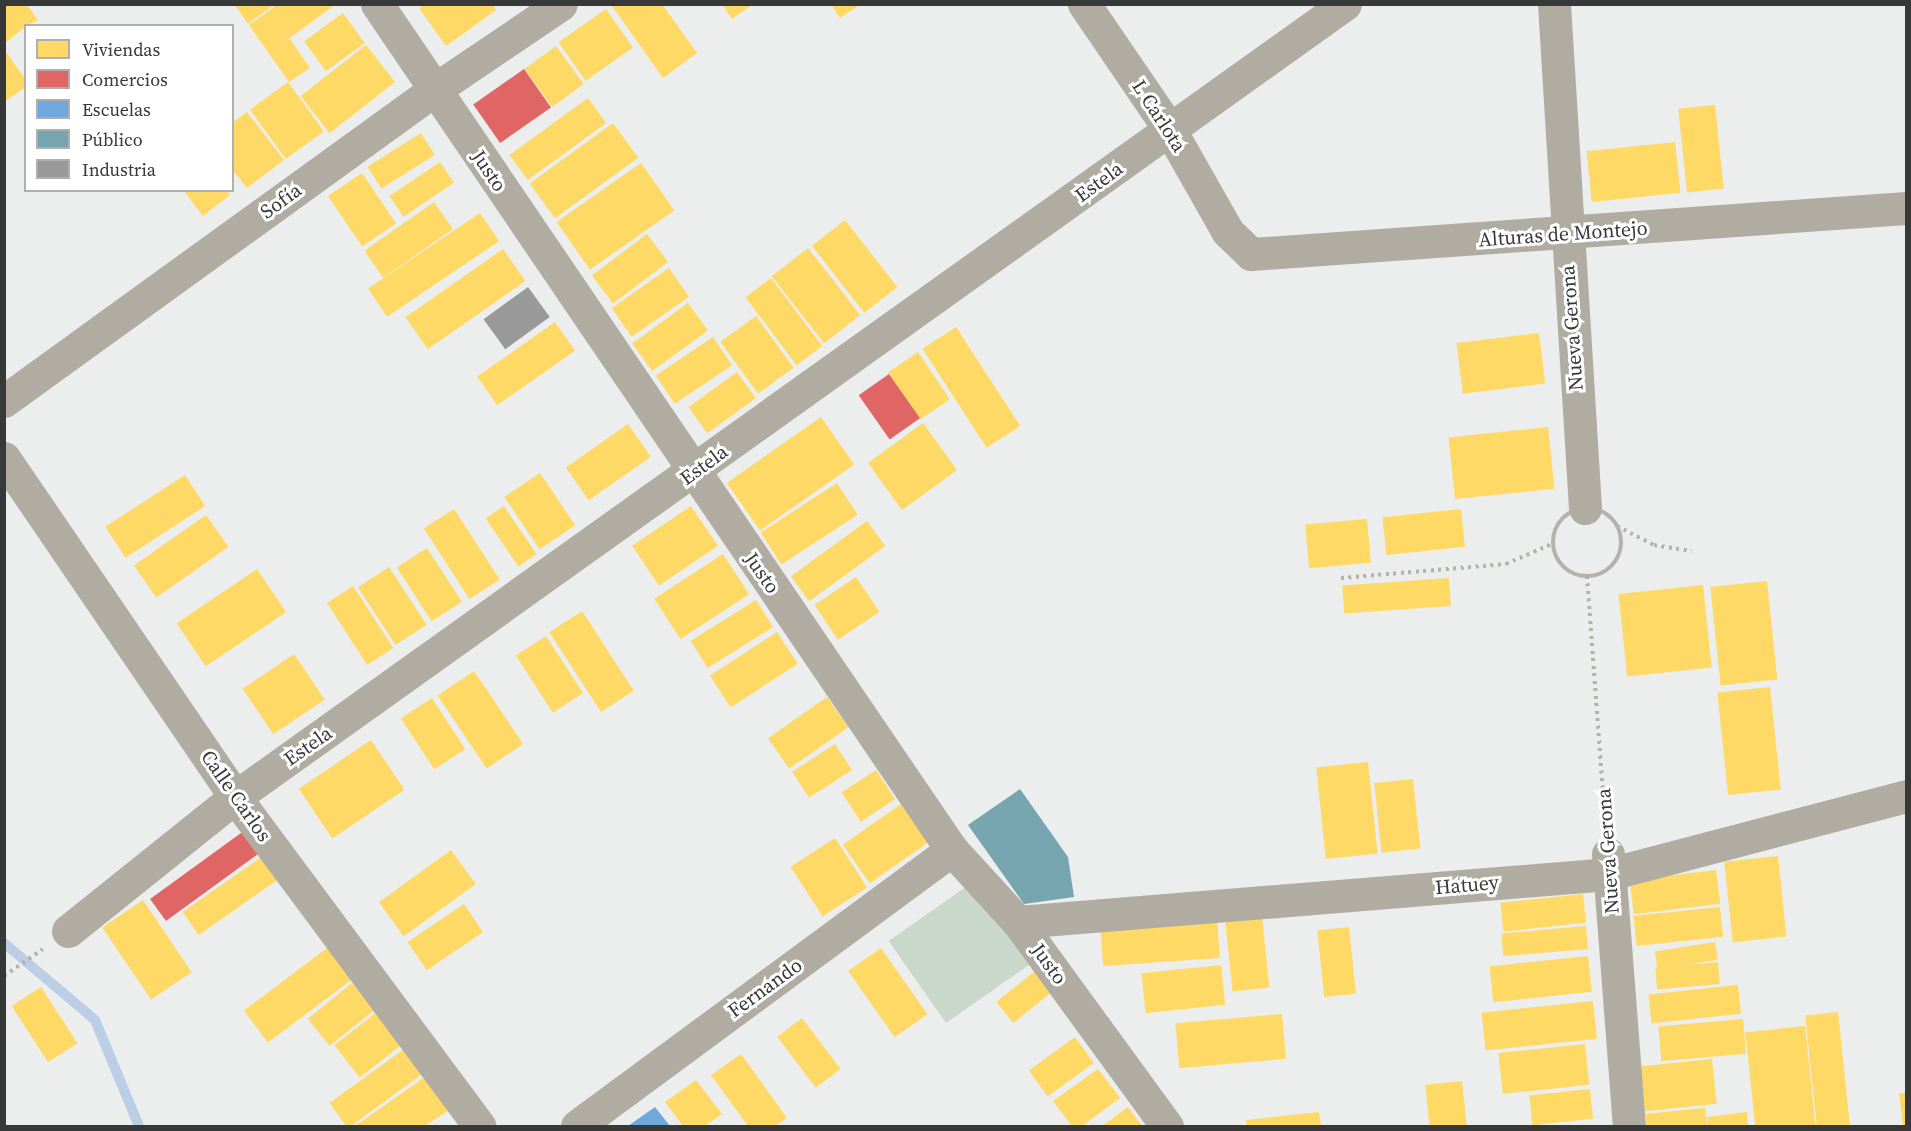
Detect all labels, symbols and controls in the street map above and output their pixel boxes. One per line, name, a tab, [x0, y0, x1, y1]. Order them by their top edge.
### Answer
legend	[24, 24, 234, 192]
text: Viviendas	[82, 37, 160, 62]
text: Comercios	[82, 67, 168, 92]
street label: L Carlota	[1127, 76, 1191, 156]
text: Escuelas	[82, 97, 151, 122]
text: Público	[82, 127, 143, 152]
street label: Justo	[467, 146, 511, 196]
text: Industria	[82, 157, 156, 182]
street label: Estela	[1070, 157, 1128, 207]
street label: Sofía	[256, 178, 306, 224]
street label: Alturas de Montejo	[1478, 216, 1648, 252]
street label: Nueva Gerona	[1556, 264, 1588, 392]
street label: Estela	[675, 440, 733, 490]
street label: Justo	[739, 548, 785, 598]
street label: Estela	[279, 721, 337, 771]
street label: Calle Carlos	[196, 746, 276, 846]
street label: Nueva Gerona	[1592, 787, 1624, 915]
street label: Hatuey	[1434, 870, 1500, 900]
street label: Justo	[1026, 939, 1072, 989]
street label: Fernando	[723, 953, 807, 1023]

